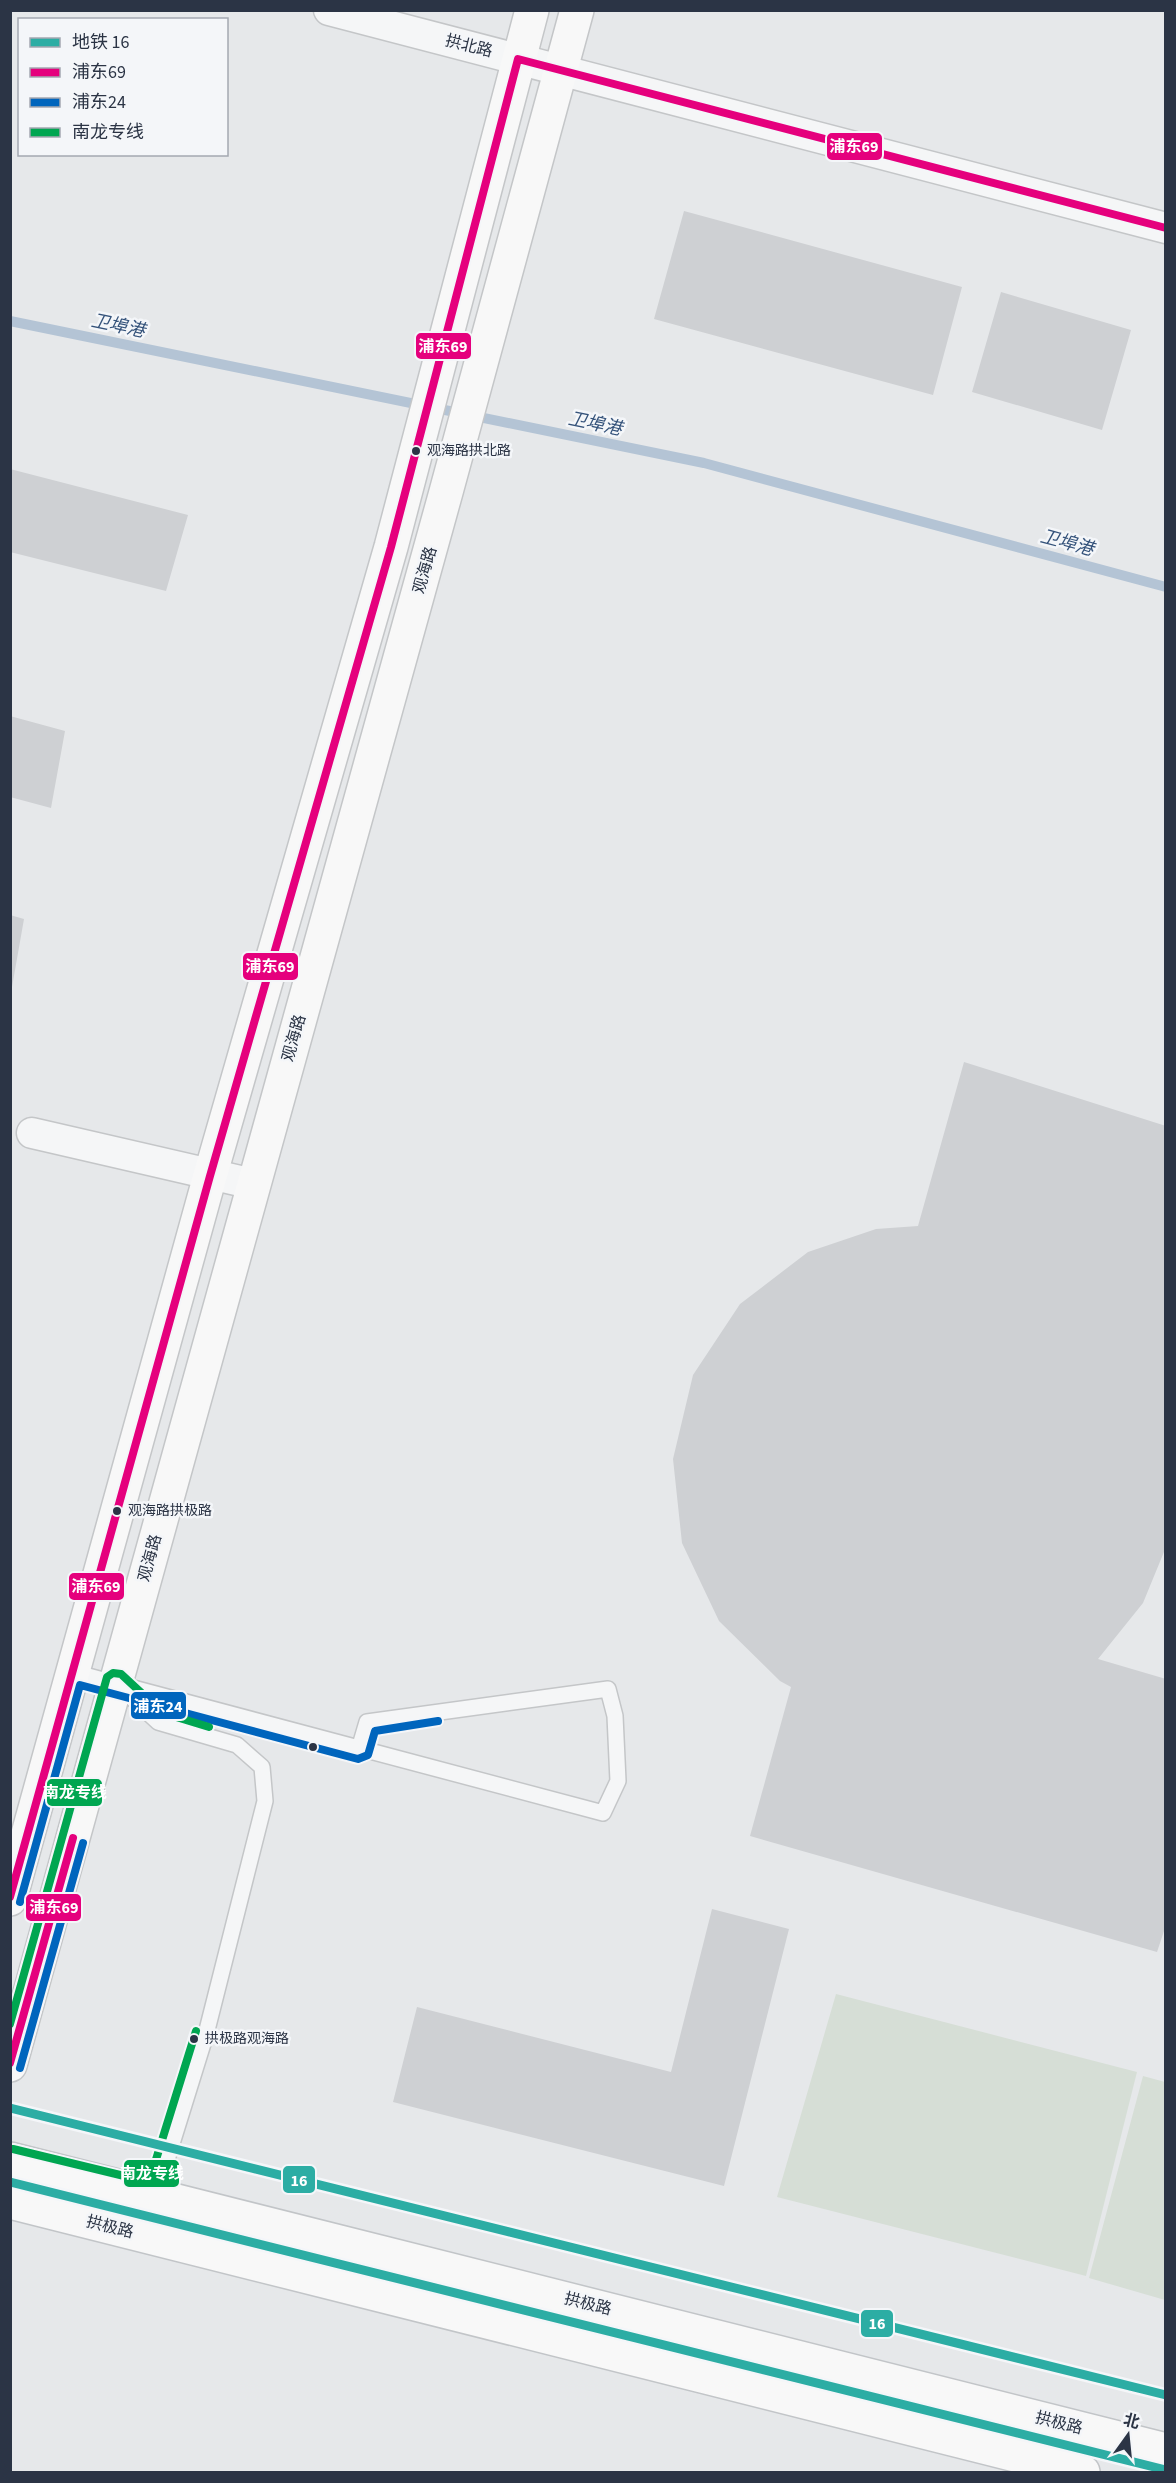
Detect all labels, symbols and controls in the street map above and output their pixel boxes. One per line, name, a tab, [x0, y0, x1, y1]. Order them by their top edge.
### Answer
legend	[18, 18, 228, 156]
text: 地铁 16	[72, 30, 130, 55]
street label: 拱北路	[443, 30, 495, 62]
text: 浦东69	[72, 60, 126, 85]
text: 浦东24	[72, 90, 126, 115]
text: 南龙专线	[72, 120, 144, 145]
line badge: 浦东69	[826, 132, 883, 161]
text: 浦东69	[830, 136, 878, 158]
water label: 卫埠港	[89, 308, 150, 344]
line badge: 浦东69	[415, 332, 472, 360]
text: 浦东69	[419, 336, 467, 358]
water label: 卫埠港	[566, 406, 627, 442]
place label: 观海路拱北路	[427, 441, 511, 461]
marker: 观海路拱北路	[410, 445, 422, 457]
water label: 卫埠港	[1038, 524, 1099, 563]
street label: 观海路	[408, 544, 442, 596]
line badge: 浦东69	[242, 952, 299, 981]
text: 浦东69	[246, 956, 294, 978]
street label: 观海路	[277, 1012, 311, 1064]
place label: 观海路拱极路	[128, 1501, 212, 1521]
marker: 观海路拱极路	[111, 1505, 123, 1517]
street label: 观海路	[133, 1532, 167, 1584]
line badge: 浦东69	[68, 1572, 125, 1601]
text: 浦东69	[72, 1576, 120, 1598]
line badge: 浦东24	[130, 1691, 187, 1720]
text: 浦东24	[134, 1696, 183, 1718]
unlabelled marker	[307, 1741, 319, 1753]
line badge: 南龙专线	[46, 1778, 103, 1807]
text: 南龙专线	[43, 1782, 107, 1804]
line badge: 浦东69	[25, 1893, 82, 1922]
text: 浦东69	[30, 1897, 78, 1919]
place label: 拱极路观海路	[205, 2029, 289, 2049]
marker: 拱极路观海路	[188, 2033, 200, 2045]
line badge: 南龙专线	[123, 2159, 180, 2188]
text: 南龙专线	[120, 2163, 184, 2185]
line badge: 16	[282, 2165, 316, 2194]
text: 16	[291, 2170, 307, 2192]
street label: 拱极路	[84, 2211, 136, 2243]
street label: 拱极路	[562, 2288, 614, 2320]
line badge: 16	[860, 2309, 894, 2338]
text: 16	[869, 2313, 885, 2335]
north arrow	[1098, 2405, 1158, 2465]
street label: 拱极路	[1033, 2407, 1085, 2439]
text: 北	[1121, 2409, 1142, 2434]

